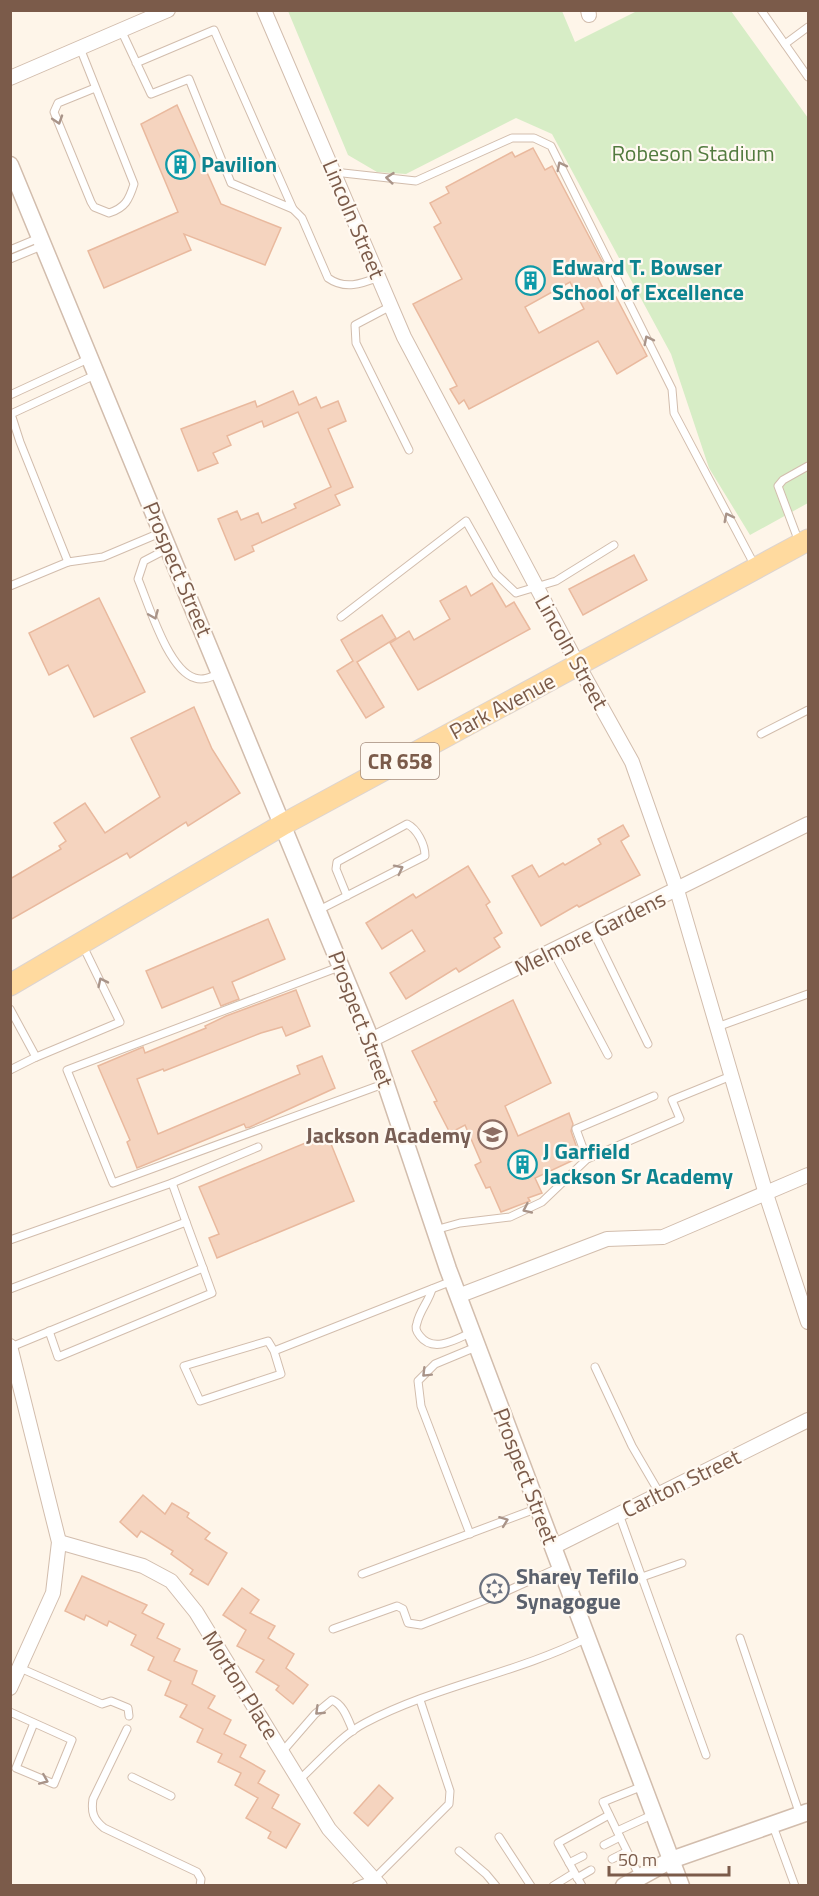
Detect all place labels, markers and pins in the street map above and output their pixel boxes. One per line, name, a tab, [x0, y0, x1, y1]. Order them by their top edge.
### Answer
place label: Pavilion	[201, 147, 277, 181]
building icon: Pavilion	[164, 148, 196, 180]
place label: Edward T. Bowser School of Excellence	[552, 250, 744, 309]
building icon: Edward T. Bowser School of Excellence	[515, 264, 547, 296]
place label: Jackson Academy	[306, 1118, 471, 1152]
school or university icon: Jackson Academy	[476, 1119, 508, 1151]
place label: J Garfield Jackson Sr Academy	[543, 1134, 733, 1193]
building icon: J Garfield Jackson Sr Academy	[506, 1148, 538, 1180]
place label: Sharey Tefilo Synagogue	[516, 1559, 639, 1618]
synagogue icon: Sharey Tefilo Synagogue	[479, 1573, 511, 1605]

